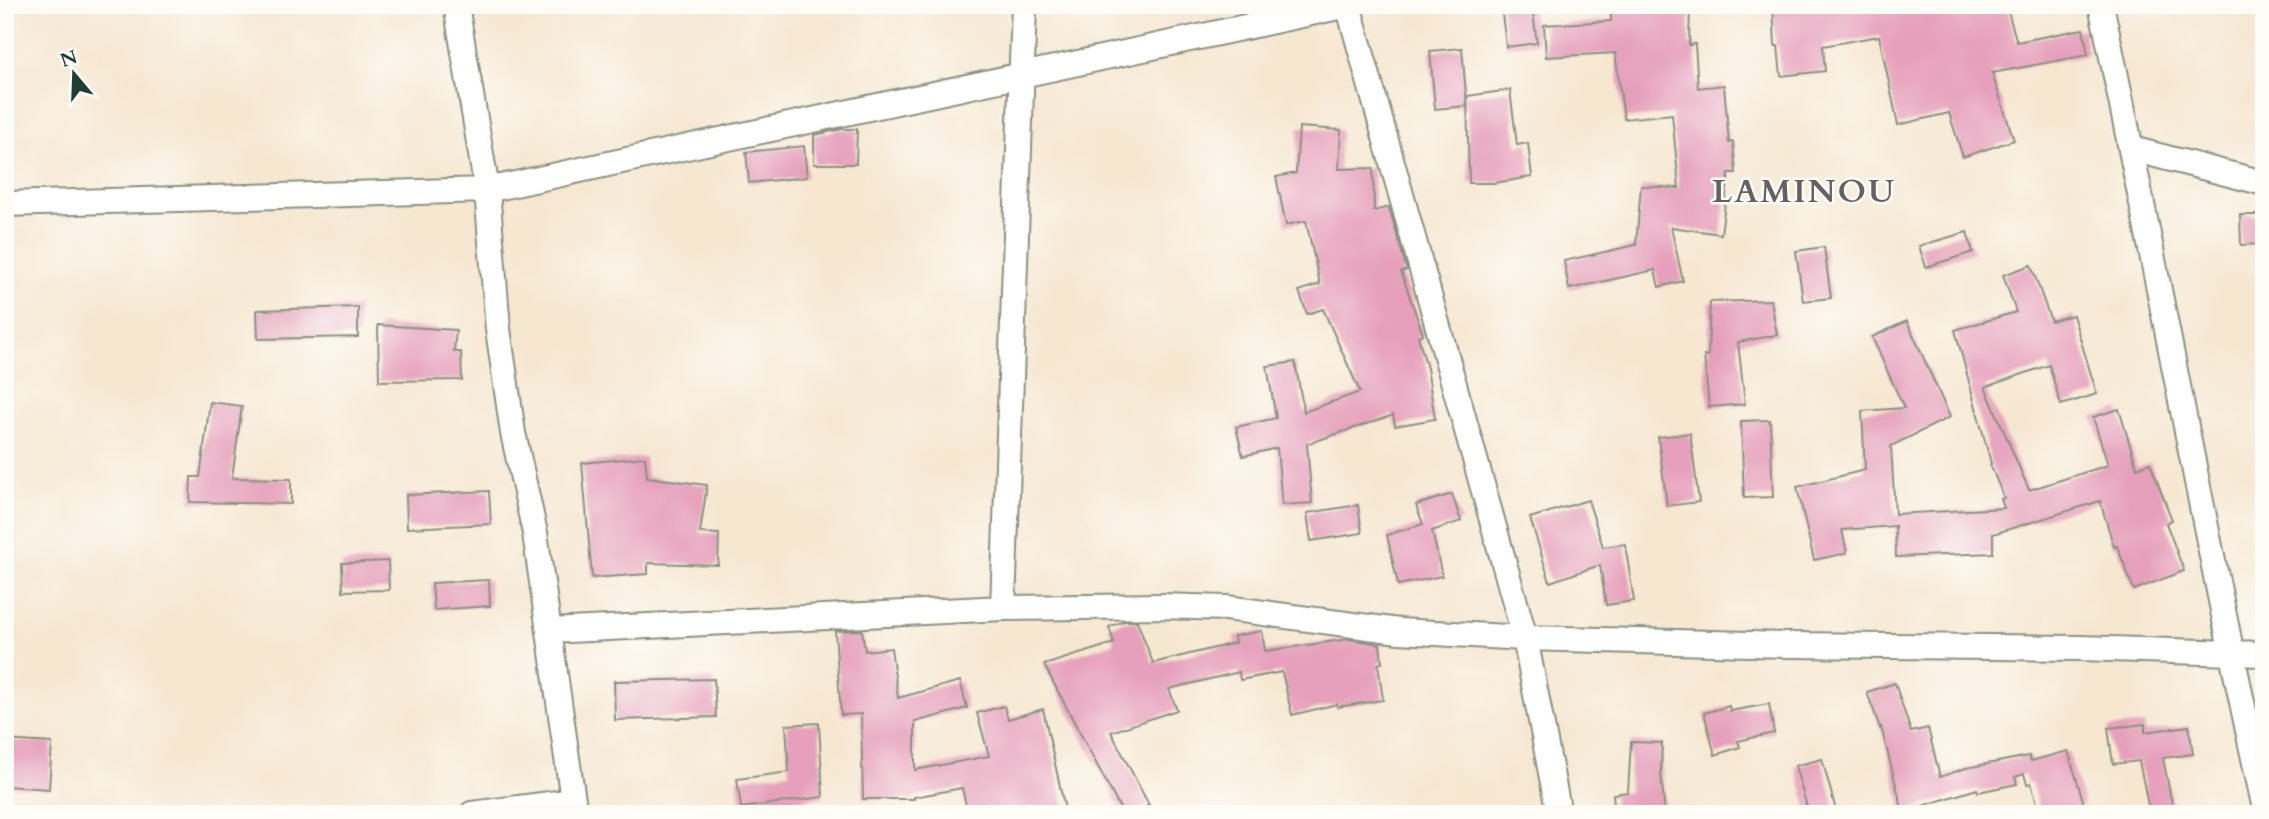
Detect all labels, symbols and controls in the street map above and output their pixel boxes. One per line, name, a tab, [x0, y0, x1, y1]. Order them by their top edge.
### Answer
north arrow	[38, 38, 108, 108]
text: N	[57, 44, 81, 74]
district label: LAMINOU	[1712, 170, 1896, 214]

